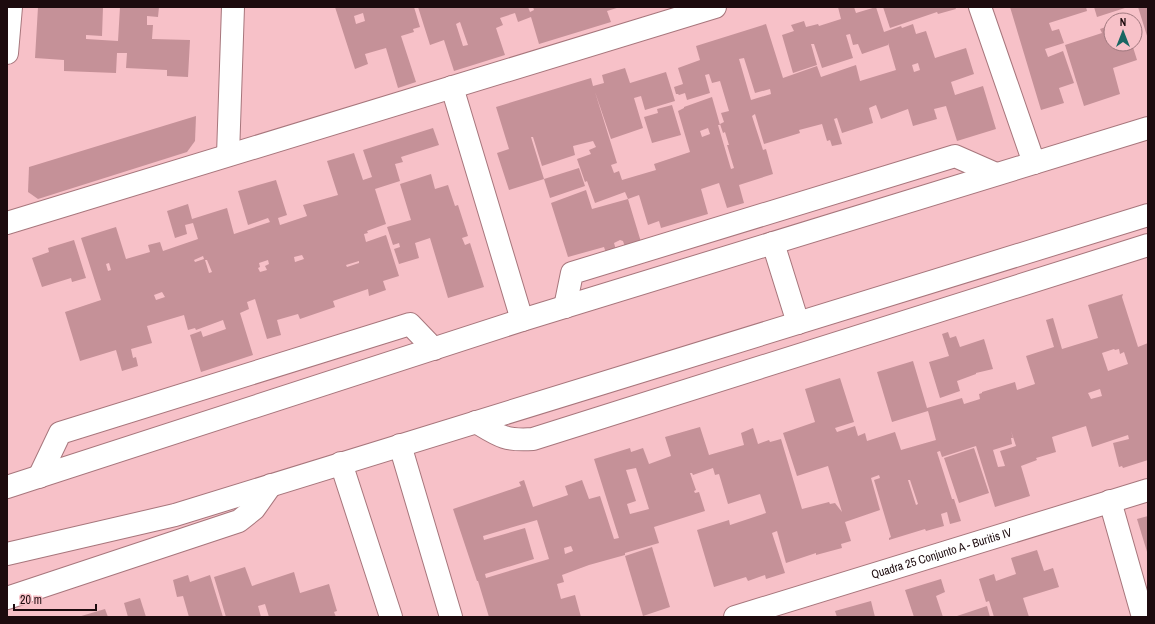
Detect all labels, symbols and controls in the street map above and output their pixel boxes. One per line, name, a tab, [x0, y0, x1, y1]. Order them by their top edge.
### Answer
north arrow	[1103, 12, 1143, 52]
text: N	[1120, 15, 1126, 29]
street label: Quadra 25 Conjunto A - Buritis IV	[869, 524, 1014, 583]
scale bar	[14, 586, 96, 612]
text: 20 m	[20, 592, 42, 608]

